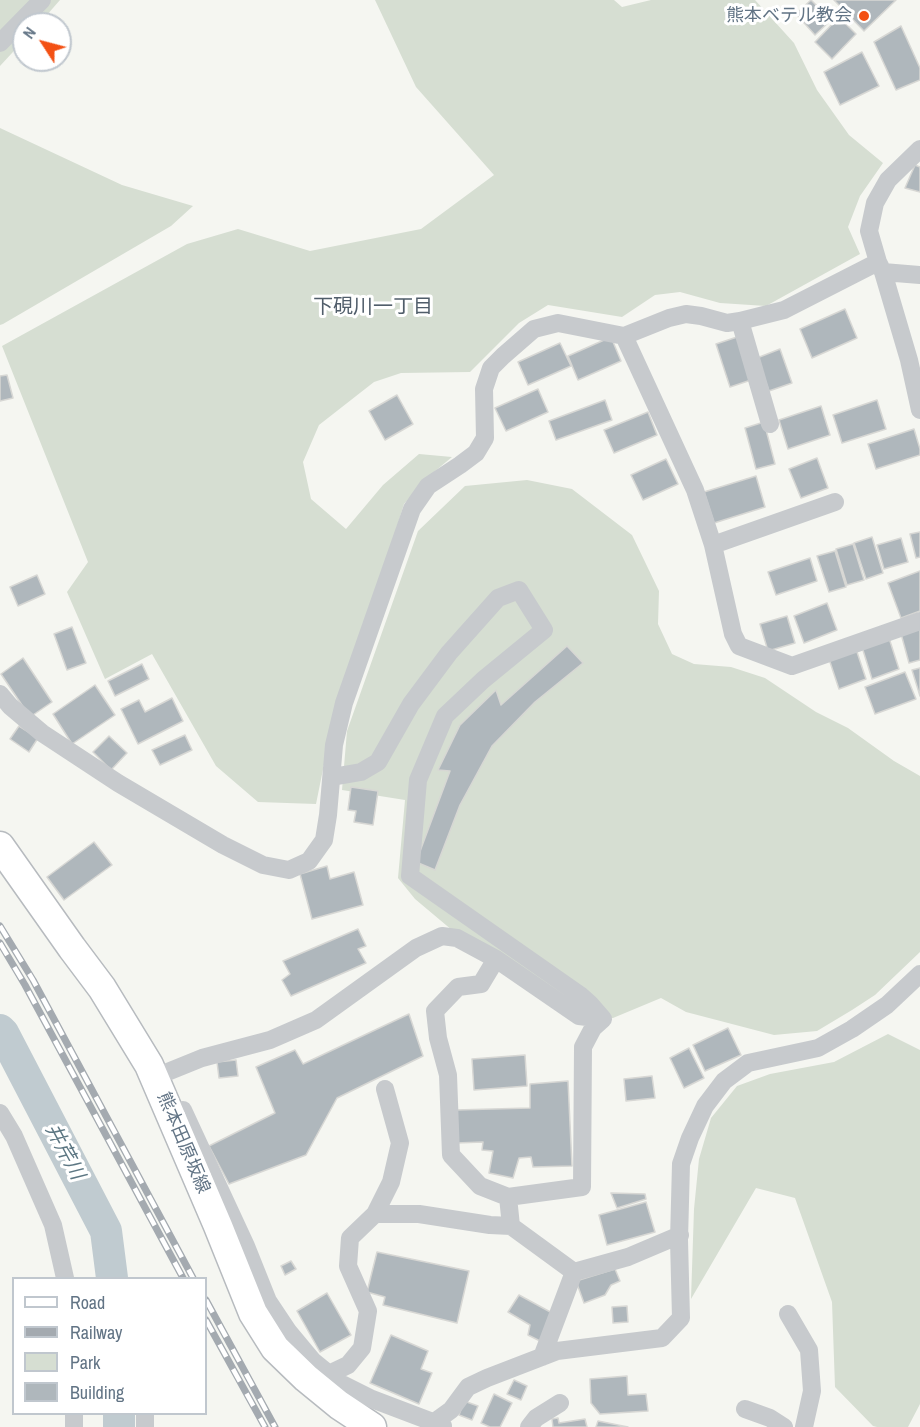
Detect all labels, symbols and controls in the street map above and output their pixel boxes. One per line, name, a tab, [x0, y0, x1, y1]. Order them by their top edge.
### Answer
place label: 熊本ベテル教会	[726, 5, 852, 27]
marker: 熊本ベテル教会	[857, 9, 871, 23]
north arrow	[12, 12, 72, 72]
text: N	[17, 22, 41, 43]
district label: 下硯川一丁目	[313, 296, 433, 320]
street label: 熊本田原坂線	[152, 1089, 214, 1197]
water label: 井芹川	[39, 1120, 89, 1184]
legend	[12, 1277, 207, 1415]
text: Road	[70, 1290, 105, 1315]
text: Railway	[70, 1320, 123, 1345]
text: Park	[70, 1350, 100, 1375]
text: Building	[70, 1380, 124, 1405]

